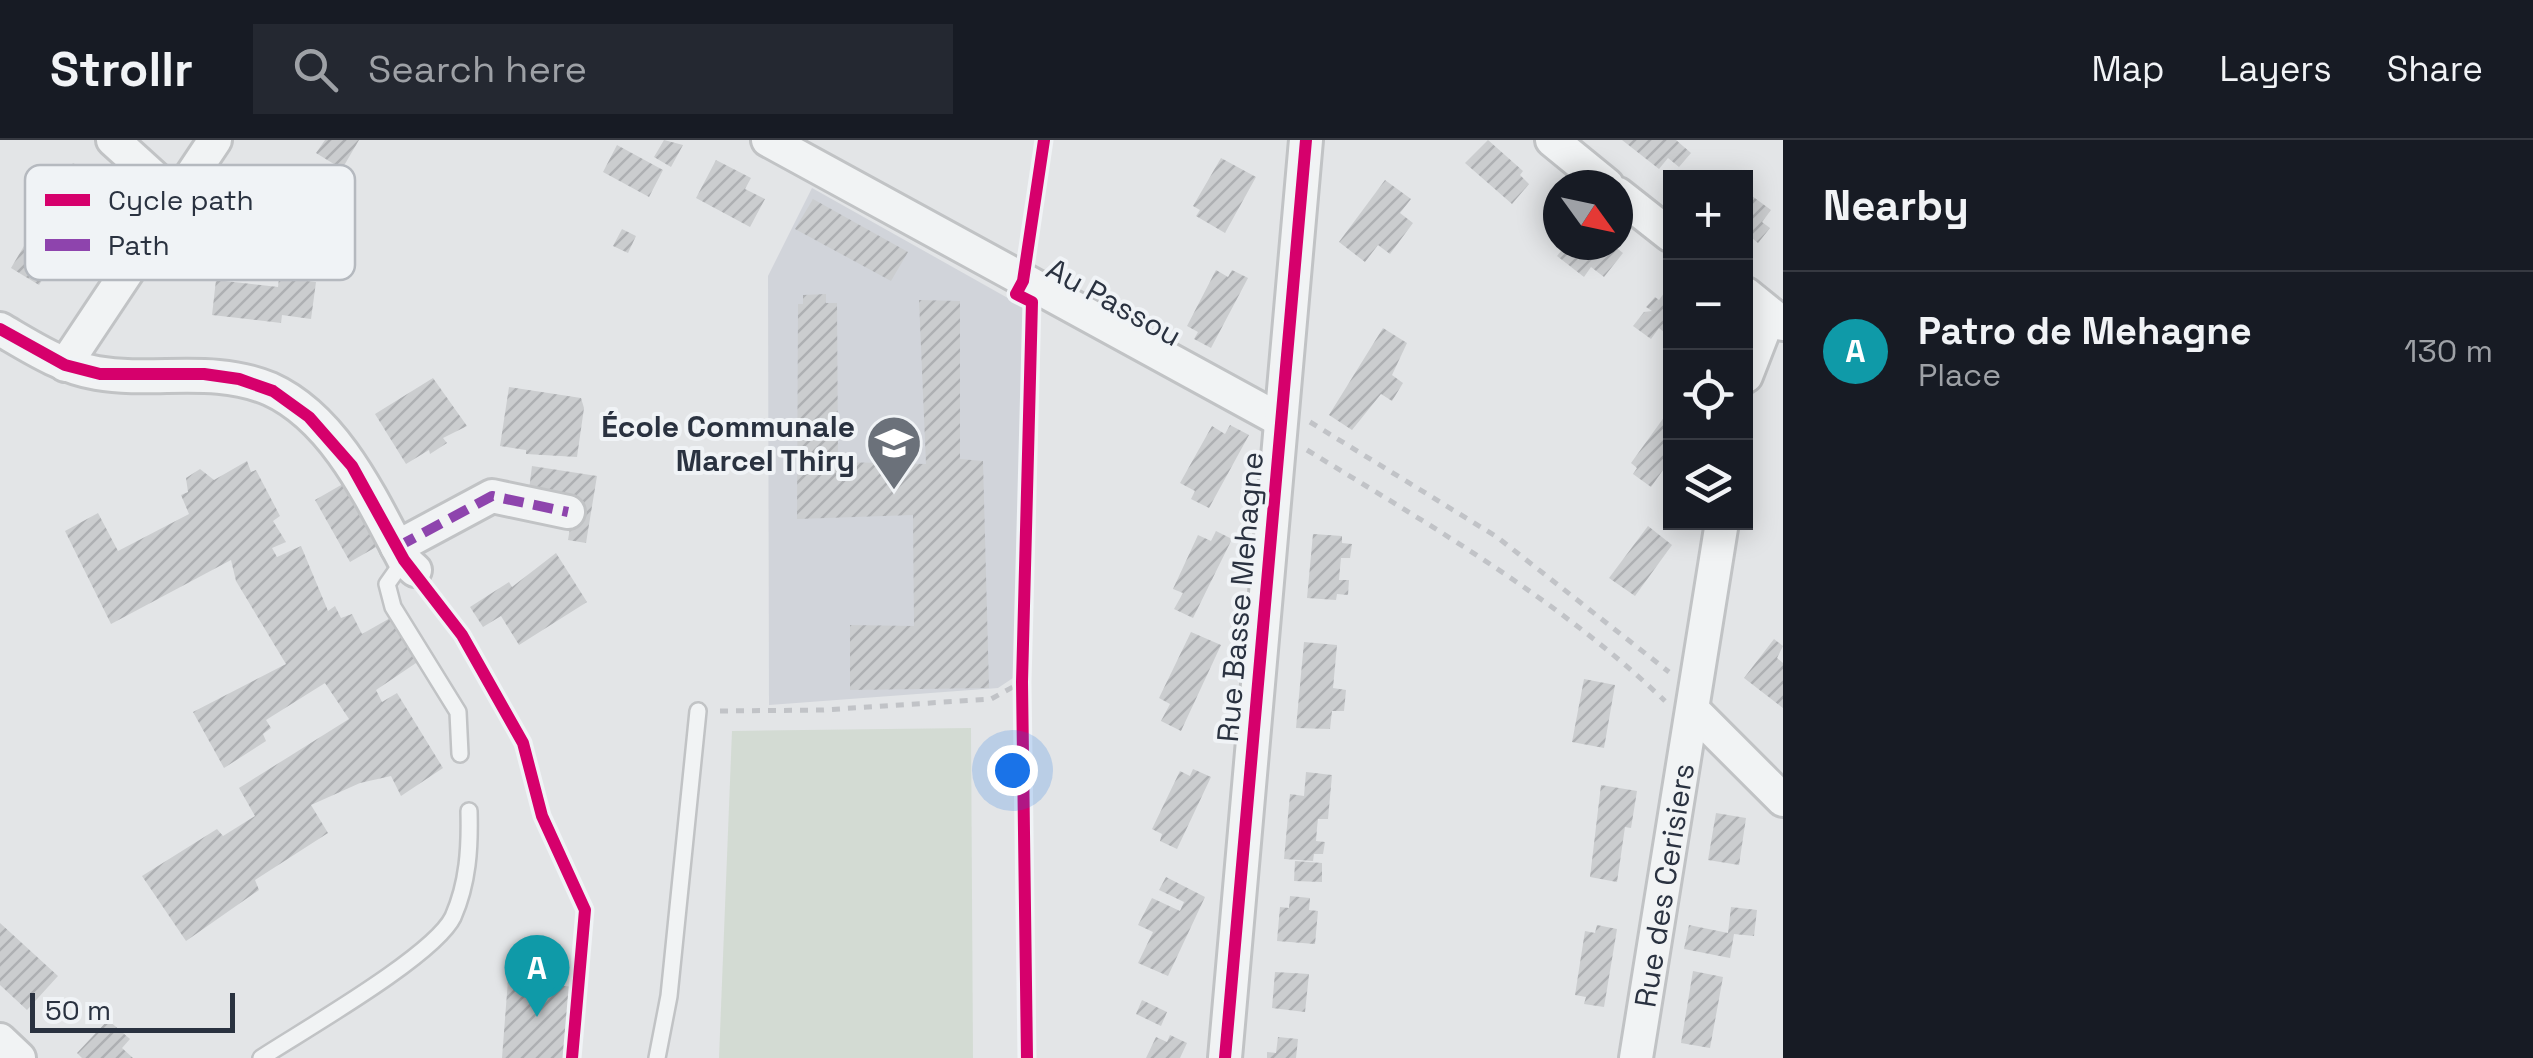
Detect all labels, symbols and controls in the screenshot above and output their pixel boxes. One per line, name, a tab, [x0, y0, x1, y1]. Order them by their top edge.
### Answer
search box	[253, 24, 953, 114]
text: Strollr	[50, 39, 193, 100]
icon: search	[288, 42, 343, 97]
text: Search here	[368, 45, 587, 93]
text: Map	[2091, 47, 2164, 91]
text: Layers	[2219, 47, 2332, 91]
text: Share	[2387, 47, 2483, 91]
legend	[25, 165, 355, 280]
north arrow	[1543, 170, 1633, 260]
map controls	[1663, 170, 1753, 530]
button: +	[1663, 170, 1753, 260]
text: Nearby	[1823, 179, 1969, 232]
text: Cycle path	[108, 182, 254, 218]
text: Path	[108, 227, 170, 263]
street label: Au Passou	[1040, 249, 1188, 355]
button: −	[1663, 260, 1753, 350]
text: Patro de Mehagne	[1918, 307, 2252, 355]
text: A	[1845, 331, 1866, 371]
text: 130 m	[2404, 331, 2493, 371]
button: locate	[1663, 350, 1753, 440]
text: Place	[1918, 355, 2001, 395]
place label: École Communale Marcel Thiry	[601, 407, 855, 480]
school or university icon: École Communale Marcel Thiry	[864, 413, 924, 492]
button: layers	[1663, 440, 1753, 530]
street label: Rue Basse Mehagne	[1208, 450, 1272, 744]
your location	[987, 745, 1038, 796]
street label: Rue des Cerisiers	[1625, 760, 1703, 1010]
pin: A	[504, 934, 570, 1017]
scale bar	[30, 988, 235, 1032]
text: 50 m	[45, 992, 111, 1028]

